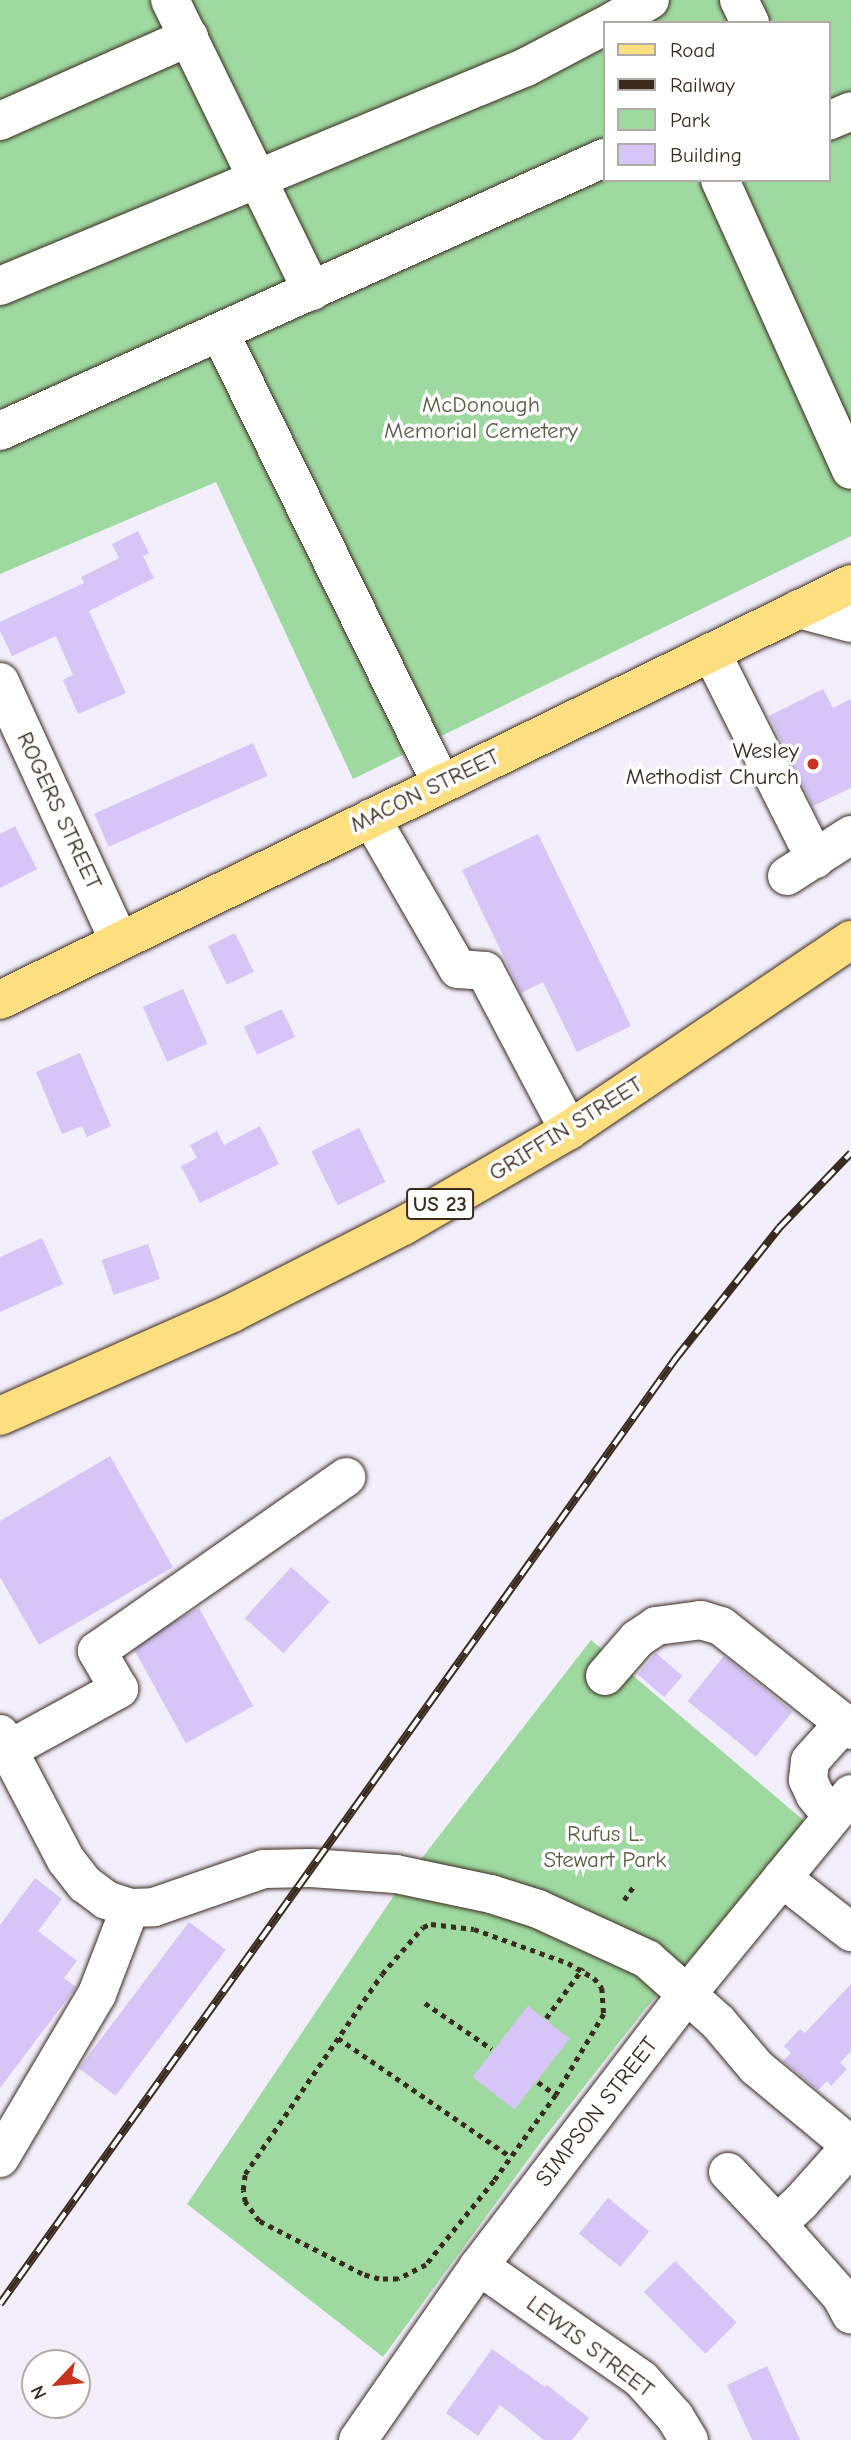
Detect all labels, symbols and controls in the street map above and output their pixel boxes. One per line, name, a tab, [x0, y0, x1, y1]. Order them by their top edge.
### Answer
legend	[602, 21, 830, 182]
text: Road	[670, 38, 715, 62]
text: Railway	[670, 73, 735, 97]
text: Park	[670, 108, 710, 132]
text: Building	[670, 143, 742, 167]
park label: McDonough Memorial Cemetery	[384, 391, 578, 445]
street label: ROGERS STREET	[10, 728, 108, 894]
place label: Wesley Methodist Church	[626, 737, 799, 791]
street label: MACON STREET	[346, 743, 504, 839]
marker: Wesley Methodist Church	[805, 756, 821, 772]
street label: GRIFFIN STREET	[484, 1071, 648, 1187]
road number: US 23	[405, 1186, 475, 1222]
park label: Rufus L. Stewart Park	[544, 1820, 666, 1874]
street label: SIMPSON STREET	[530, 2032, 664, 2192]
street label: LEWIS STREET	[521, 2290, 659, 2404]
north arrow	[21, 2349, 91, 2419]
text: N	[26, 2382, 52, 2403]

